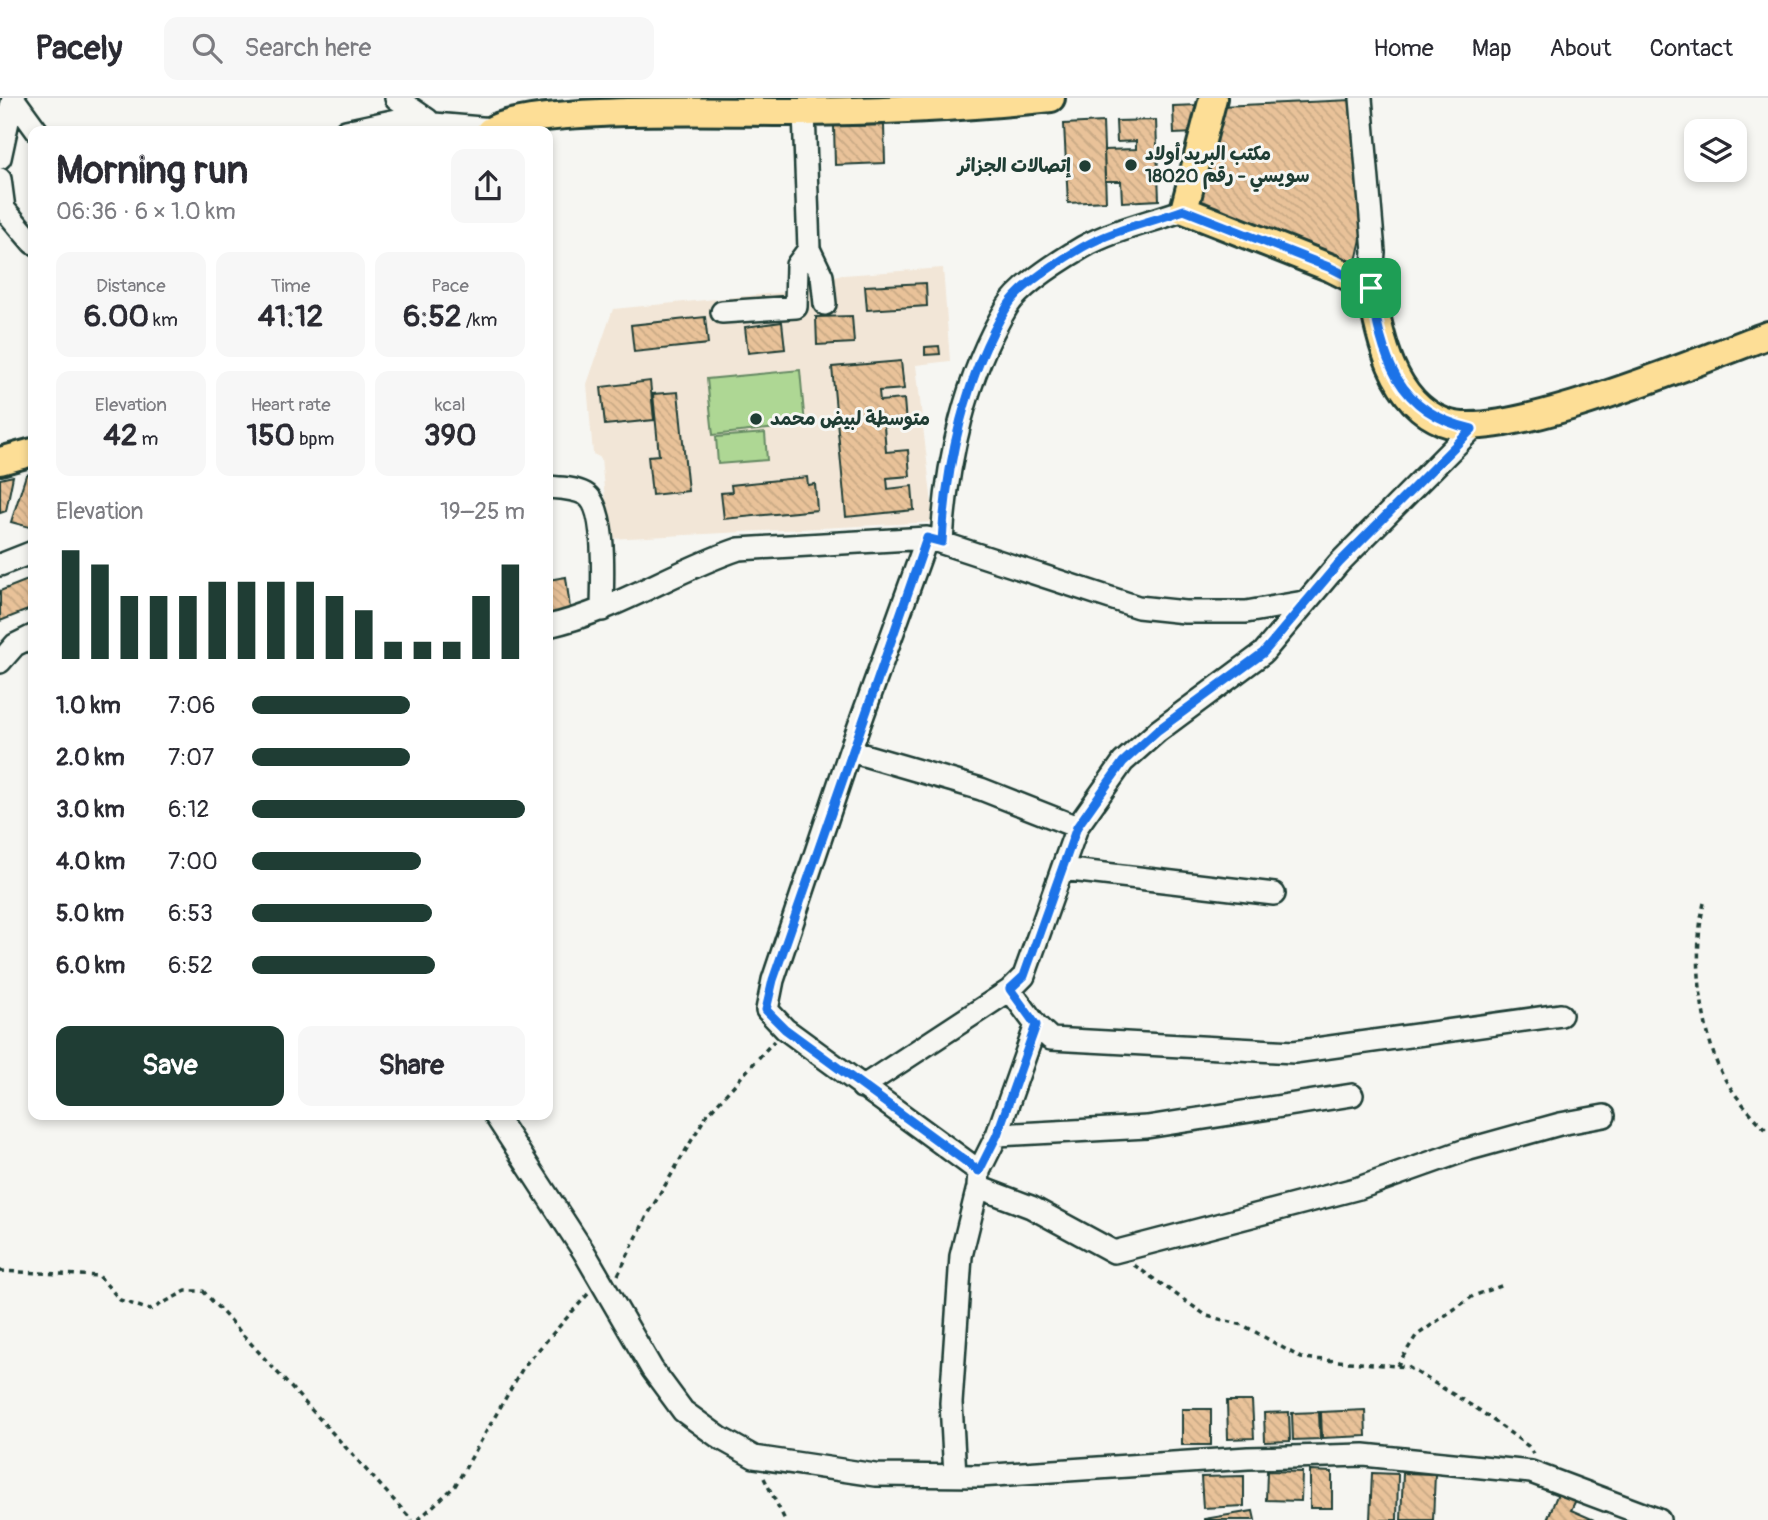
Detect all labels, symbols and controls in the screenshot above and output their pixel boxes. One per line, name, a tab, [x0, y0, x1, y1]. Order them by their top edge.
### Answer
search box	[164, 17, 654, 80]
text: Pacely	[35, 28, 122, 69]
icon: search	[188, 29, 226, 67]
text: Search here	[244, 32, 371, 64]
text: Home	[1373, 34, 1434, 63]
text: Map	[1472, 34, 1512, 63]
text: About	[1550, 34, 1612, 63]
text: Contact	[1650, 34, 1733, 63]
map controls	[1684, 119, 1747, 182]
button: layers	[1684, 119, 1747, 182]
place label: مكتب البريد أولاد سويسي - رقم 18020	[1145, 142, 1310, 192]
text: Morning run	[56, 147, 248, 195]
button: share	[451, 149, 525, 223]
place label: إتصالات الجزائر	[956, 154, 1071, 178]
marker: مكتب البريد أولاد سويسي - رقم 18020	[1123, 157, 1139, 173]
marker: إتصالات الجزائر	[1077, 158, 1093, 174]
text: 06:36 · 6 × 1.0 km	[56, 197, 236, 226]
pin	[1341, 258, 1401, 318]
icon: arrive	[1352, 269, 1390, 307]
text: Distance	[96, 274, 166, 298]
text: Time	[271, 274, 310, 298]
text: Pace	[431, 274, 469, 298]
text: 6.00	[84, 298, 149, 335]
text: 41:12	[258, 298, 323, 335]
text: 6:52	[403, 298, 462, 335]
text: km	[149, 308, 178, 332]
text: /km	[462, 308, 497, 332]
text: Elevation	[95, 393, 167, 417]
text: Heart rate	[250, 393, 331, 417]
text: kcal	[435, 393, 466, 417]
place label: متوسطة لبيض محمد	[770, 407, 930, 431]
marker: متوسطة لبيض محمد	[748, 411, 764, 427]
text: 42	[103, 417, 137, 454]
text: 150	[247, 417, 295, 454]
text: 390	[424, 417, 477, 454]
text: m	[137, 427, 158, 451]
text: bpm	[295, 427, 334, 451]
text: Elevation	[56, 497, 144, 526]
text: 19–25 m	[440, 497, 525, 526]
text: 1.0 km	[56, 691, 121, 720]
text: 7:06	[168, 691, 215, 720]
text: 2.0 km	[56, 743, 125, 772]
text: 7:07	[168, 743, 214, 772]
text: 3.0 km	[56, 795, 125, 824]
text: 6:12	[168, 795, 209, 824]
text: 4.0 km	[56, 847, 125, 876]
text: 7:00	[168, 847, 218, 876]
text: 5.0 km	[56, 899, 124, 928]
text: 6:53	[168, 899, 213, 928]
text: 6.0 km	[56, 951, 125, 980]
text: 6:52	[168, 951, 213, 980]
button: Save	[56, 1026, 284, 1106]
button: Share	[298, 1026, 525, 1106]

